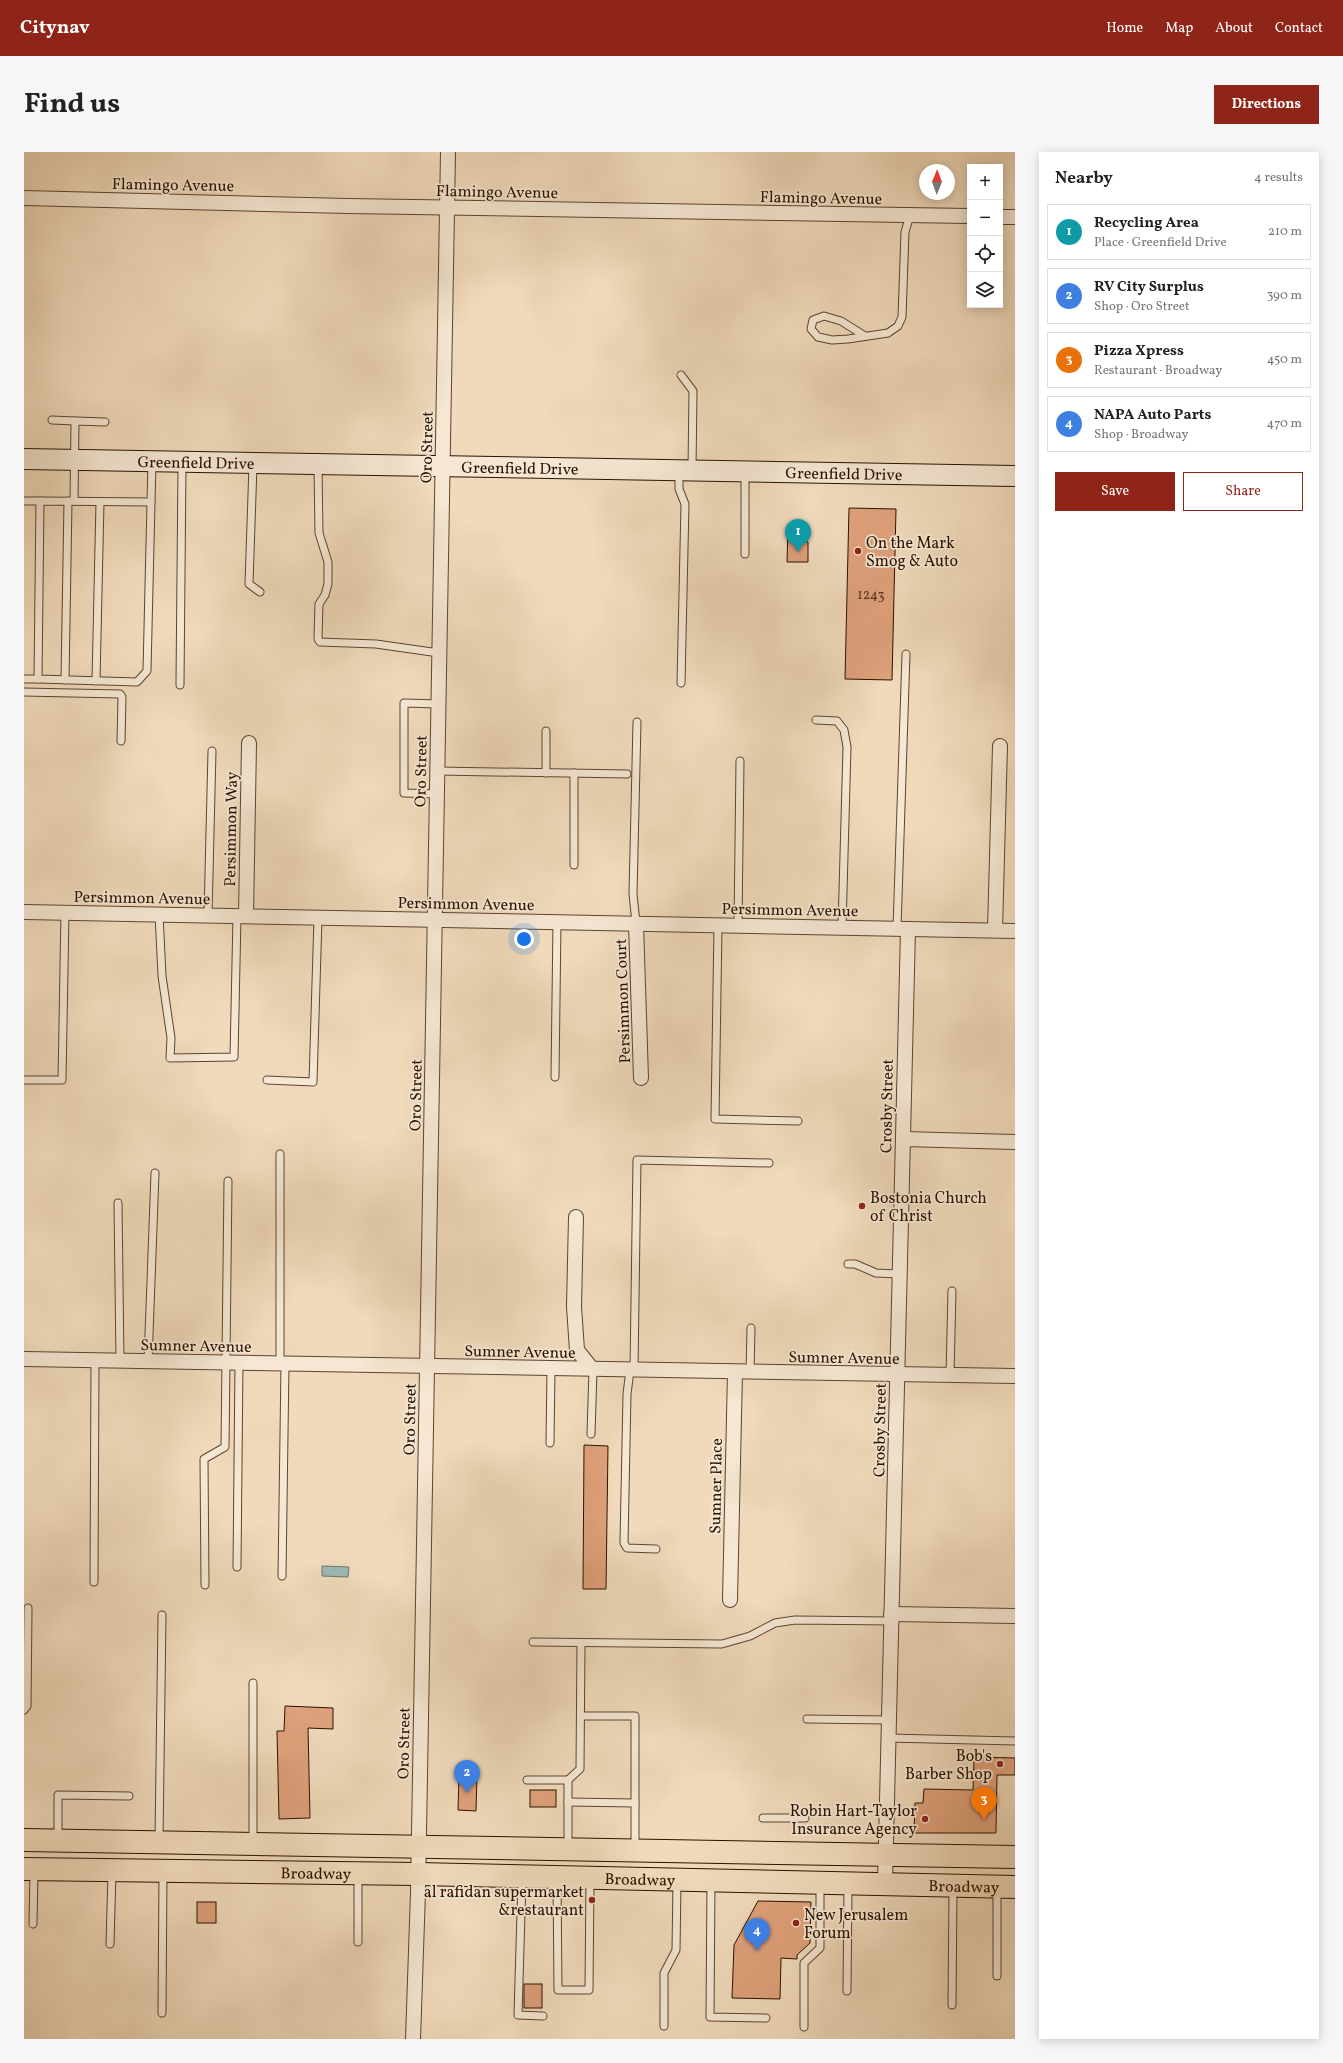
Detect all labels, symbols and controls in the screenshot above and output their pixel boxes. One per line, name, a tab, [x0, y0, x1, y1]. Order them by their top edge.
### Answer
text: Citynav	[20, 15, 90, 41]
text: Home	[1106, 19, 1143, 38]
text: Map	[1165, 19, 1193, 38]
text: About	[1215, 19, 1253, 38]
text: Contact	[1275, 19, 1323, 38]
text: Find us	[24, 85, 120, 124]
button: Directions	[1214, 85, 1319, 124]
north arrow	[919, 164, 955, 200]
map controls	[967, 164, 1003, 308]
button: +	[967, 164, 1003, 200]
text: Nearby	[1055, 167, 1113, 190]
text: 4 results	[1254, 169, 1303, 187]
street label: Flamingo Avenue	[112, 174, 234, 198]
street label: Flamingo Avenue	[436, 181, 558, 205]
street label: Flamingo Avenue	[760, 187, 882, 211]
button: −	[967, 200, 1003, 236]
text: Recycling Area	[1094, 213, 1199, 234]
text: 1	[1066, 223, 1072, 241]
text: 210 m	[1268, 223, 1302, 241]
text: Place · Greenfield Drive	[1094, 234, 1227, 252]
button: locate	[967, 236, 1003, 272]
button: layers	[967, 272, 1003, 308]
text: RV City Surplus	[1094, 277, 1204, 298]
text: 2	[1066, 287, 1072, 305]
text: 390 m	[1267, 287, 1302, 305]
text: Shop · Oro Street	[1094, 298, 1190, 316]
text: Pizza Xpress	[1094, 341, 1184, 362]
text: 3	[1066, 351, 1072, 369]
text: 450 m	[1267, 351, 1302, 369]
text: Restaurant · Broadway	[1094, 362, 1222, 380]
text: NAPA Auto Parts	[1094, 405, 1211, 426]
street label: Oro Street	[416, 410, 440, 483]
text: 4	[1065, 415, 1073, 433]
text: 470 m	[1267, 415, 1302, 433]
text: Shop · Broadway	[1094, 426, 1188, 444]
street label: Greenfield Drive	[137, 452, 255, 476]
street label: Greenfield Drive	[461, 458, 579, 482]
street label: Greenfield Drive	[785, 463, 903, 487]
button: Save	[1055, 472, 1175, 511]
button: Share	[1183, 472, 1303, 511]
pin: 1	[785, 519, 811, 552]
place label: On the Mark Smog & Auto	[866, 533, 958, 573]
marker: On the Mark Smog & Auto	[853, 546, 863, 556]
house number: 1243	[857, 586, 885, 605]
street label: Oro Street	[410, 734, 434, 807]
street label: Persimmon Way	[220, 771, 244, 887]
street label: Persimmon Avenue	[73, 887, 211, 911]
street label: Persimmon Avenue	[397, 893, 535, 917]
street label: Persimmon Avenue	[721, 899, 859, 923]
your location	[514, 929, 534, 949]
street label: Persimmon Court	[611, 938, 637, 1064]
street label: Oro Street	[405, 1058, 429, 1131]
street label: Crosby Street	[876, 1058, 900, 1153]
place label: Bostonia Church of Christ	[870, 1188, 987, 1228]
marker: Bostonia Church of Christ	[857, 1201, 867, 1211]
street label: Sumner Avenue	[140, 1335, 252, 1359]
street label: Sumner Avenue	[464, 1341, 576, 1365]
street label: Sumner Avenue	[788, 1347, 900, 1371]
street label: Oro Street	[399, 1382, 423, 1455]
street label: Crosby Street	[869, 1382, 893, 1477]
street label: Sumner Place	[705, 1438, 729, 1534]
street label: Oro Street	[393, 1706, 417, 1779]
place label: Bob's Barber Shop	[905, 1746, 992, 1786]
marker: Bob's Barber Shop	[995, 1759, 1005, 1769]
pin: 2	[454, 1760, 480, 1793]
pin: 3	[971, 1787, 997, 1820]
place label: Robin Hart-Taylor Insurance Agency	[790, 1801, 917, 1841]
marker: Robin Hart-Taylor Insurance Agency	[920, 1814, 930, 1824]
street label: Broadway	[280, 1863, 352, 1886]
street label: Broadway	[604, 1869, 676, 1893]
street label: Broadway	[928, 1876, 1000, 1900]
place label: al rafidan supermarket &restaurant	[424, 1882, 584, 1922]
marker: al rafidan supermarket &restaurant	[587, 1895, 597, 1905]
place label: New Jerusalem Forum	[804, 1905, 908, 1945]
pin: 4	[744, 1918, 770, 1951]
marker: New Jerusalem Forum	[791, 1918, 801, 1928]

